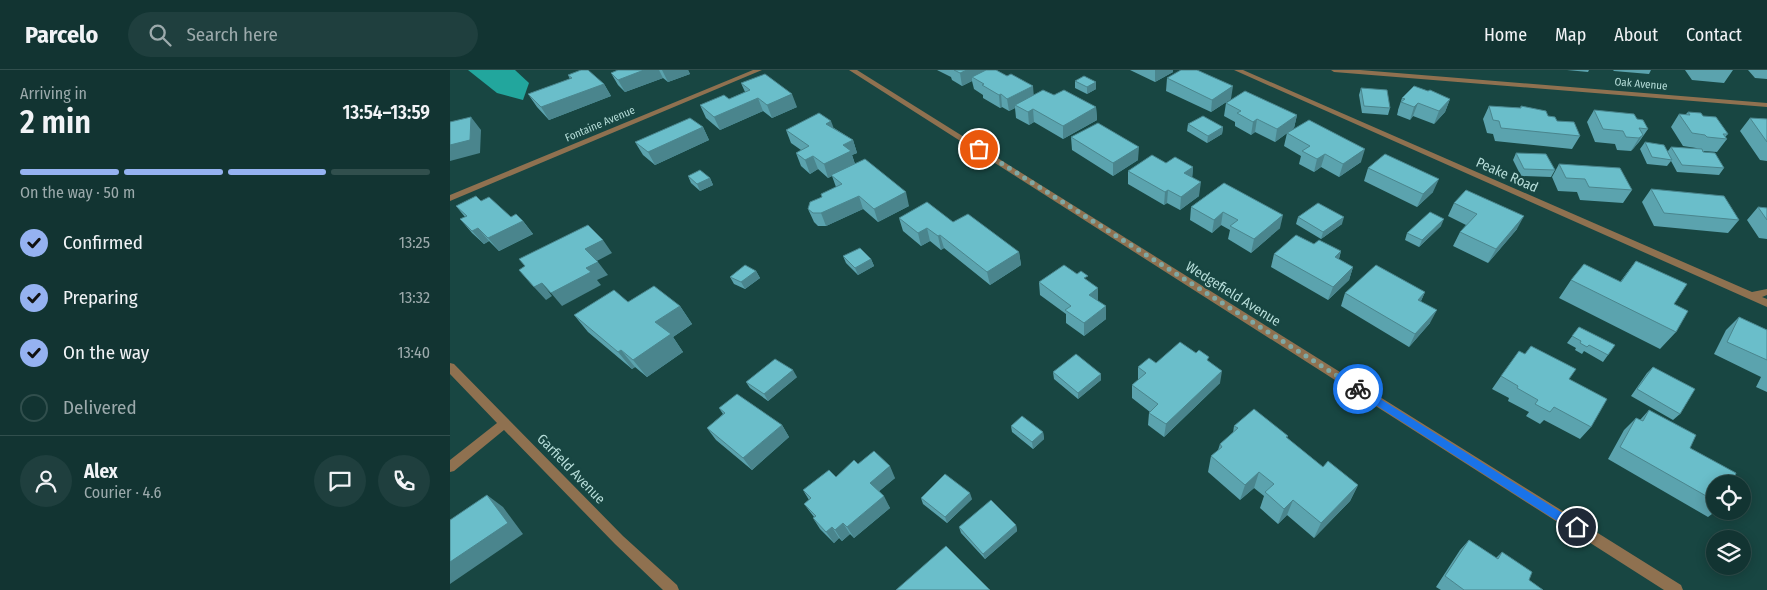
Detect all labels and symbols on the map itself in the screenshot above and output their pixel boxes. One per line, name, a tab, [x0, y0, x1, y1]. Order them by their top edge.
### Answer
street label: Oak Avenue	[1614, 75, 1668, 93]
street label: Fontaine Avenue	[563, 103, 637, 145]
pin	[958, 128, 1000, 170]
street label: Peake Road	[1473, 154, 1541, 196]
street label: Wedgefield Avenue	[1182, 258, 1284, 330]
courier	[1333, 364, 1383, 414]
street label: Garfield Avenue	[533, 431, 609, 508]
pin	[1556, 506, 1598, 548]

